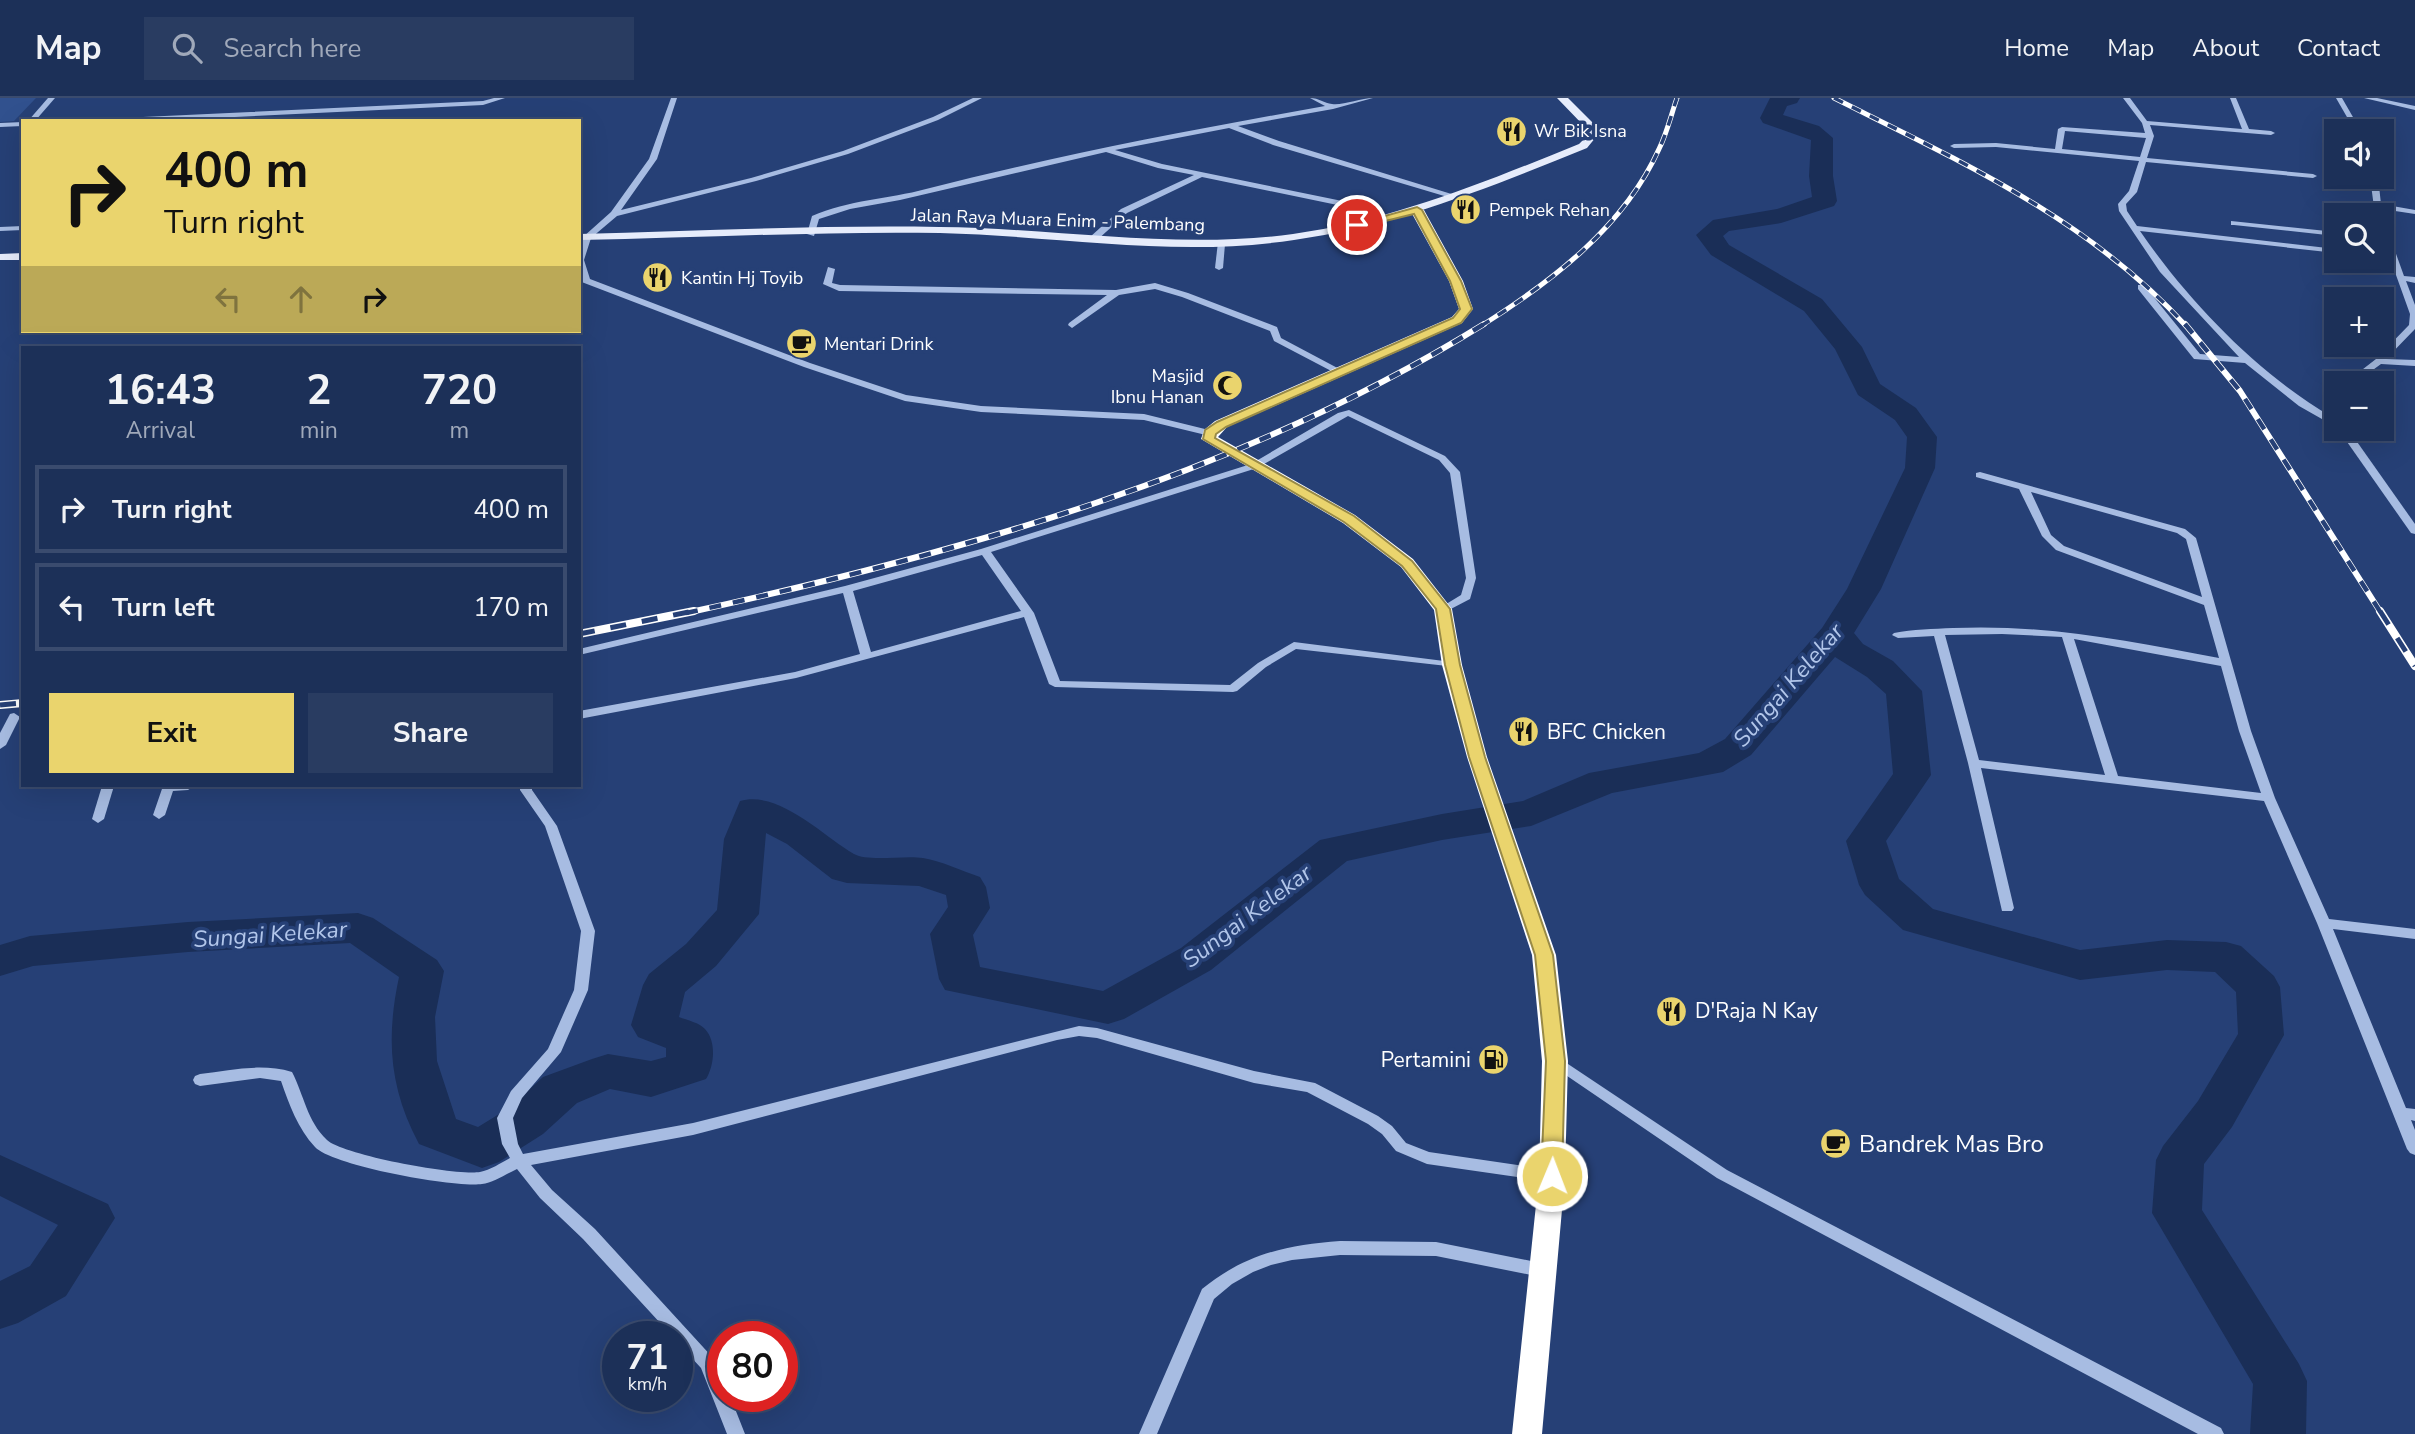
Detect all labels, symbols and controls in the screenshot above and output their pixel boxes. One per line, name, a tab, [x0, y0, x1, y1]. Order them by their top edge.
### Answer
search box	[144, 17, 634, 80]
text: Map	[35, 26, 102, 71]
icon: search	[168, 29, 206, 67]
text: Search here	[224, 31, 361, 66]
text: Home	[2004, 32, 2069, 64]
text: Map	[2107, 32, 2154, 64]
text: About	[2192, 32, 2259, 64]
text: Contact	[2297, 32, 2380, 64]
restaurant icon: Wr Bik Isna	[1494, 114, 1528, 148]
place label: Wr Bik Isna	[1534, 119, 1627, 143]
map controls	[2324, 119, 2394, 441]
button: sound	[2324, 119, 2394, 189]
text: 400 m	[164, 137, 308, 204]
icon: right	[49, 147, 140, 238]
restaurant icon: Pempek Rehan	[1449, 193, 1483, 227]
pin	[1327, 195, 1387, 255]
place label: Pempek Rehan	[1489, 198, 1610, 222]
text: Turn right	[164, 201, 304, 244]
street label: Jalan Raya Muara Enim - Palembang	[910, 203, 1205, 237]
button: search	[2324, 203, 2394, 273]
icon: arrive	[1338, 206, 1376, 244]
restaurant icon: Kantin Hj Toyib	[641, 261, 675, 295]
place label: Kantin Hj Toyib	[681, 266, 803, 290]
icon: left	[209, 280, 247, 318]
icon: ahead	[282, 280, 320, 318]
icon: right	[355, 280, 393, 318]
button: +	[2324, 287, 2394, 357]
cafe icon: Mentari Drink	[784, 327, 818, 361]
place label: Mentari Drink	[824, 332, 934, 356]
text: 16:43	[105, 362, 216, 419]
text: 2	[306, 362, 331, 419]
text: 720	[422, 362, 497, 419]
place label: Masjid Ibnu Hanan	[1111, 364, 1204, 409]
mosque icon: Masjid Ibnu Hanan	[1210, 369, 1244, 403]
button: −	[2324, 371, 2394, 441]
text: Arrival	[126, 415, 195, 446]
text: min	[300, 415, 338, 446]
text: m	[450, 415, 469, 446]
icon: right	[53, 490, 91, 528]
text: Turn right	[112, 492, 231, 527]
text: 400 m	[473, 492, 549, 527]
icon: left	[53, 588, 91, 626]
text: Turn left	[112, 590, 215, 625]
text: 170 m	[473, 590, 549, 625]
water label: Sungai Kelekar	[1726, 616, 1851, 754]
button: Exit	[49, 693, 294, 773]
button: Share	[308, 693, 553, 773]
restaurant icon: BFC Chicken	[1507, 715, 1541, 749]
place label: BFC Chicken	[1547, 718, 1666, 746]
water label: Sungai Kelekar	[1176, 857, 1319, 975]
water label: Sungai Kelekar	[192, 914, 349, 955]
restaurant icon: D'Raja N Kay	[1655, 994, 1689, 1028]
place label: D'Raja N Kay	[1695, 997, 1818, 1025]
fuel station icon: Pertamini	[1477, 1043, 1511, 1077]
place label: Pertamini	[1381, 1046, 1471, 1074]
cafe icon: Bandrek Mas Bro	[1819, 1127, 1853, 1161]
place label: Bandrek Mas Bro	[1859, 1128, 2044, 1160]
position arrow	[1515, 1139, 1589, 1213]
speed limit sign: 80	[707, 1321, 798, 1412]
text: 71	[626, 1334, 669, 1381]
text: km/h	[628, 1372, 667, 1396]

